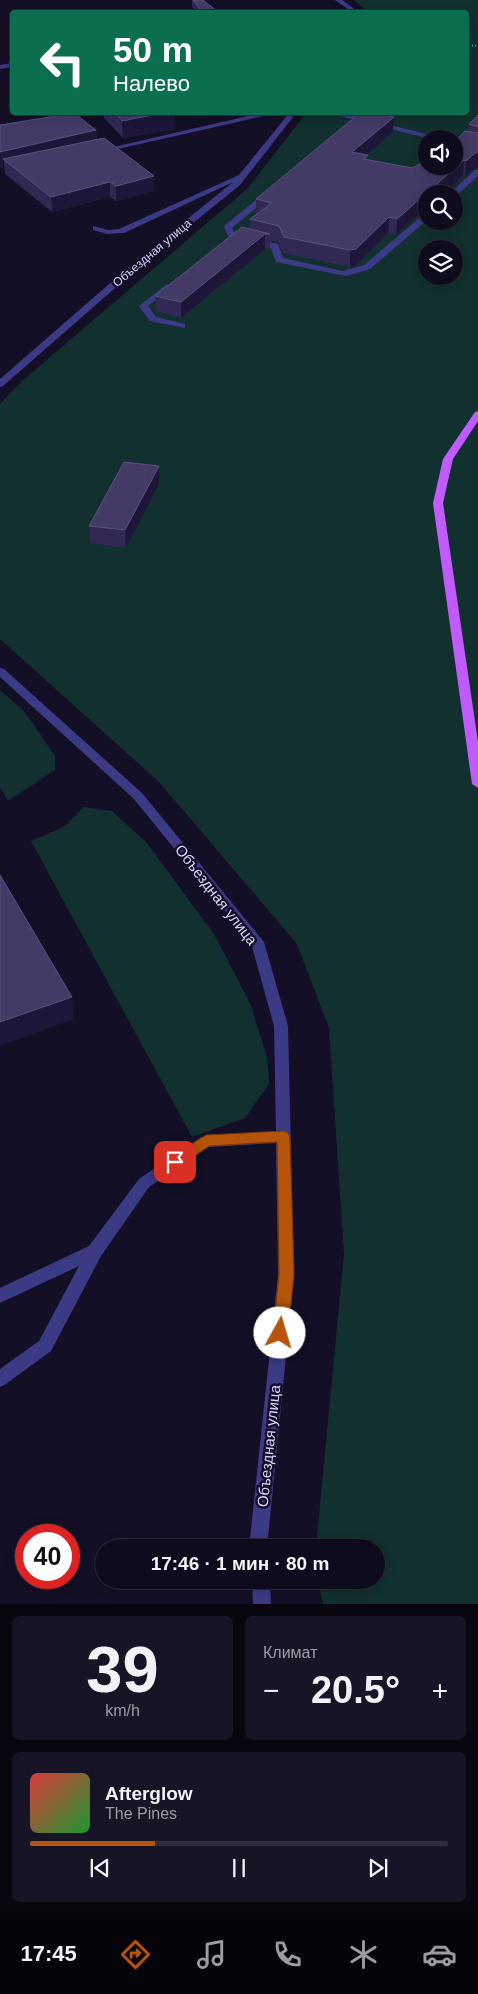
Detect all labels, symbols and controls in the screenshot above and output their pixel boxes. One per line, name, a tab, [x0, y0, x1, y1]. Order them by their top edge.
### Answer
icon: left	[30, 30, 95, 95]
text: 50 m	[113, 30, 193, 69]
text: Налево	[113, 71, 190, 96]
map controls	[418, 130, 463, 285]
button: sound	[418, 130, 463, 175]
button: search	[418, 185, 463, 230]
street label: Объездная улица	[110, 216, 194, 290]
button: layers	[418, 240, 463, 285]
street label: Объездная улица	[172, 841, 261, 949]
pin	[154, 1141, 196, 1183]
icon: arrive	[161, 1148, 189, 1176]
position arrow	[253, 1306, 305, 1358]
street label: Объездная улица	[254, 1383, 283, 1508]
speed limit sign: 40	[15, 1524, 80, 1589]
text: 17:46 · 1 мин · 80 m	[151, 1553, 329, 1574]
text: 39	[86, 1633, 159, 1706]
text: Климат	[263, 1644, 317, 1661]
text: 20.5°	[311, 1669, 400, 1711]
text: −	[263, 1675, 279, 1706]
text: +	[432, 1675, 448, 1706]
text: km/h	[105, 1702, 140, 1719]
text: Afterglow	[105, 1783, 193, 1804]
text: The Pines	[105, 1805, 177, 1822]
icon: previous	[86, 1854, 114, 1882]
icon: pause	[225, 1854, 253, 1882]
icon: next	[364, 1854, 392, 1882]
icon: directions	[118, 1937, 153, 1972]
icon: music	[194, 1937, 229, 1972]
icon: phone	[270, 1937, 305, 1972]
icon: climate	[346, 1937, 381, 1972]
icon: car	[422, 1937, 457, 1972]
text: 17:45	[21, 1941, 77, 1966]

